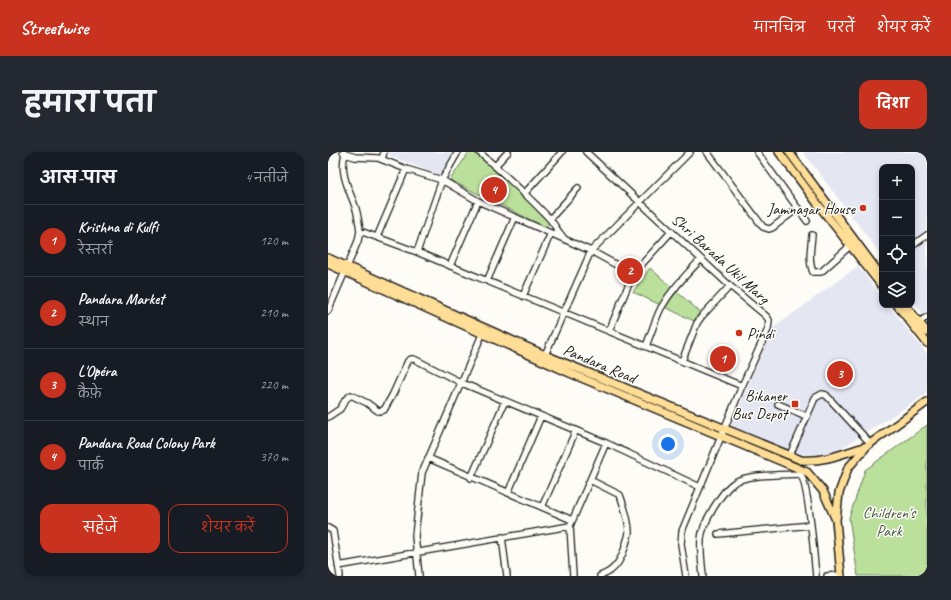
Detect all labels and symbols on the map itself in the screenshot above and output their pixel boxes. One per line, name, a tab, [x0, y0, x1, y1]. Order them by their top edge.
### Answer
pin: 4	[481, 175, 507, 205]
place label: Jamnagar House	[767, 199, 857, 219]
marker: Jamnagar House	[858, 203, 868, 213]
street label: Shri Barada Ukil Marg	[667, 210, 774, 309]
pin: 2	[617, 256, 643, 286]
place label: Pindi	[747, 324, 776, 344]
marker: Pindi	[734, 328, 744, 338]
street label: Pandara Road	[560, 340, 641, 389]
pin: 1	[710, 344, 736, 374]
pin: 3	[827, 359, 853, 389]
place label: Bikaner Bus Depot	[732, 386, 790, 424]
marker: Bikaner Bus Depot	[790, 399, 800, 409]
your location	[658, 434, 678, 454]
park label: Children's Park	[863, 503, 917, 541]

